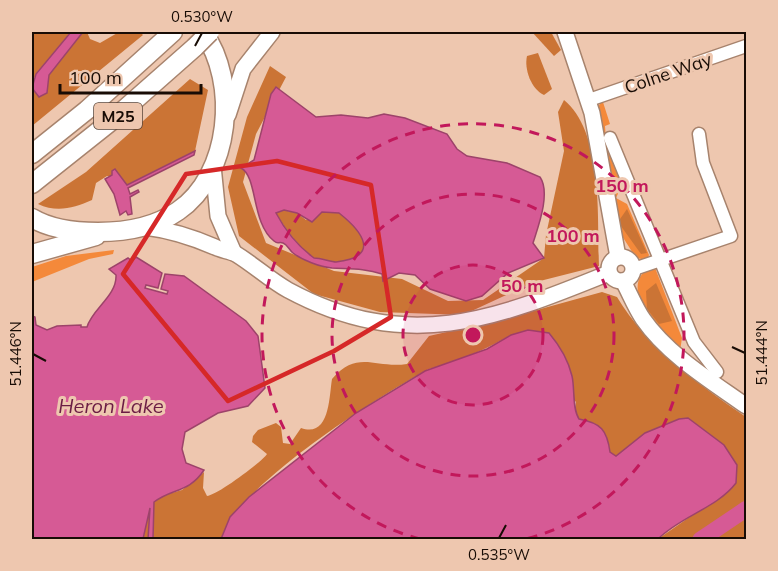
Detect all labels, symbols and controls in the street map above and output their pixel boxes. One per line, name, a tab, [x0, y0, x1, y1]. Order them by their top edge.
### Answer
text: 0.530°W	[171, 7, 233, 26]
street label: Colne Way	[621, 47, 715, 99]
scale bar	[60, 57, 201, 95]
text: 100 m	[69, 66, 122, 89]
road number: M25	[94, 103, 142, 129]
text: 150 m	[595, 174, 649, 197]
text: 100 m	[546, 224, 600, 247]
text: 50 m	[501, 274, 543, 297]
text: 51.444°N	[752, 320, 771, 386]
text: 51.446°N	[6, 321, 25, 387]
centre of rings	[463, 325, 483, 345]
water label: Heron Lake	[58, 393, 164, 418]
text: 0.535°W	[468, 545, 530, 564]

